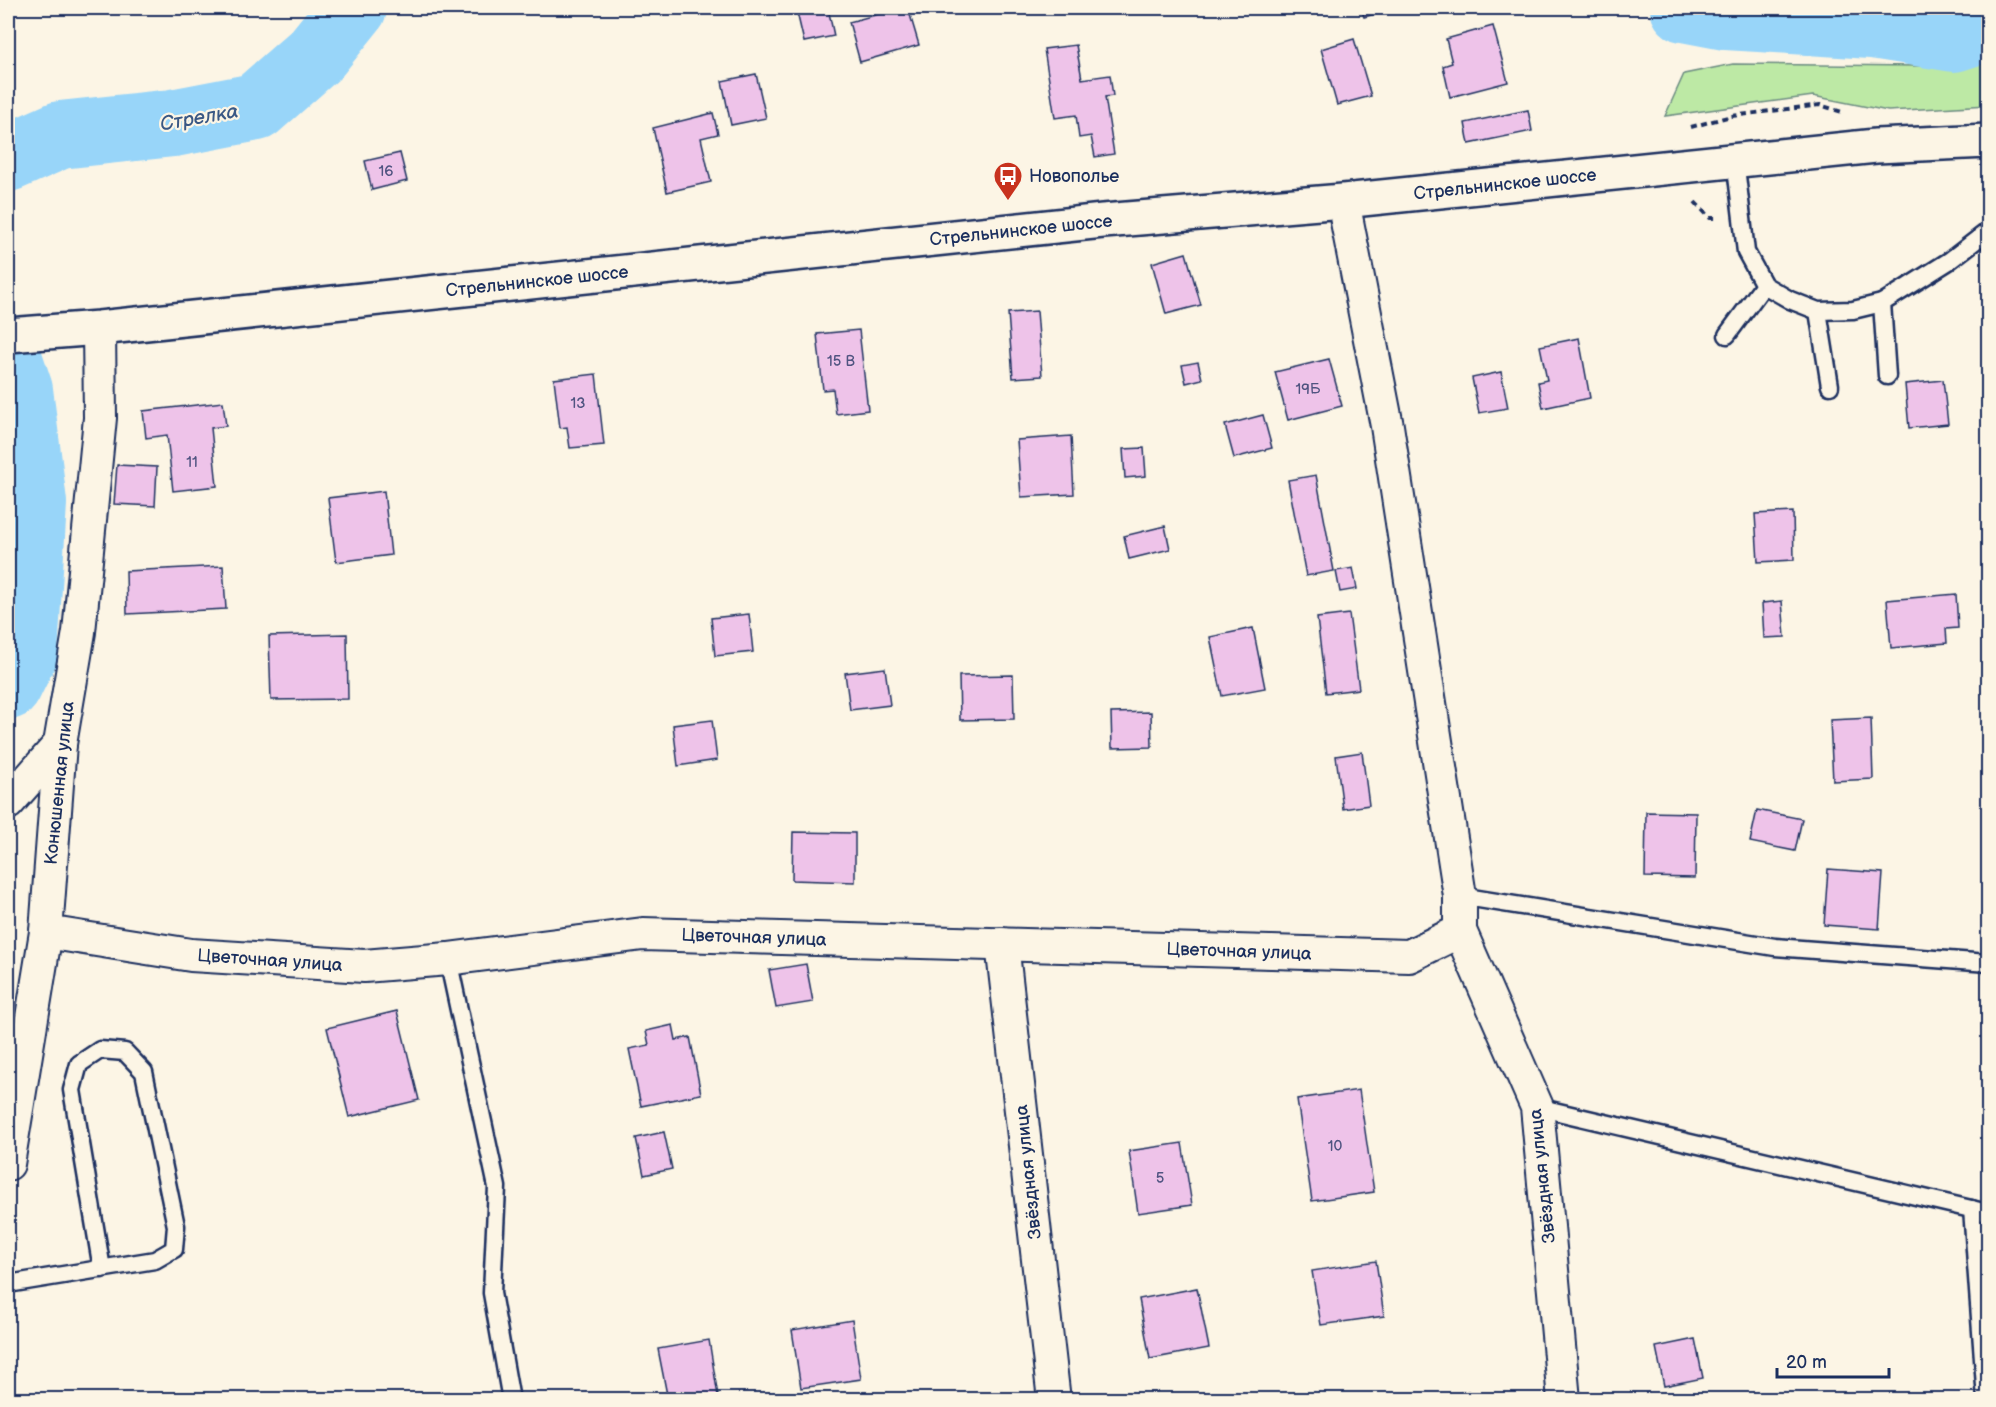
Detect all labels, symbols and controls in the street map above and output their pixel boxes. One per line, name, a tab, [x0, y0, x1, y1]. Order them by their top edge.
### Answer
water label: Стрелка	[158, 99, 240, 137]
bus stop icon: Новополье	[992, 160, 1024, 202]
house number: 16	[379, 162, 393, 181]
street label: Стрельнинское шоссе	[1413, 164, 1597, 205]
place label: Новополье	[1029, 166, 1119, 187]
street label: Стрельнинское шоссе	[929, 210, 1113, 251]
street label: Стрельнинское шоссе	[445, 261, 629, 302]
house number: 15 В	[827, 352, 855, 371]
house number: 19Б	[1296, 380, 1321, 399]
house number: 13	[570, 394, 586, 413]
house number: 11	[186, 453, 198, 472]
street label: Конюшенная улица	[40, 700, 79, 866]
street label: Цветочная улица	[681, 924, 827, 951]
street label: Цветочная улица	[1166, 938, 1312, 965]
street label: Цветочная улица	[197, 945, 344, 976]
street label: Звёздная улица	[1011, 1103, 1046, 1240]
street label: Звёздная улица	[1525, 1107, 1560, 1244]
house number: 10	[1328, 1137, 1342, 1156]
house number: 5	[1156, 1169, 1164, 1188]
scale bar	[1777, 1341, 1890, 1379]
text: 20 m	[1786, 1352, 1827, 1373]

